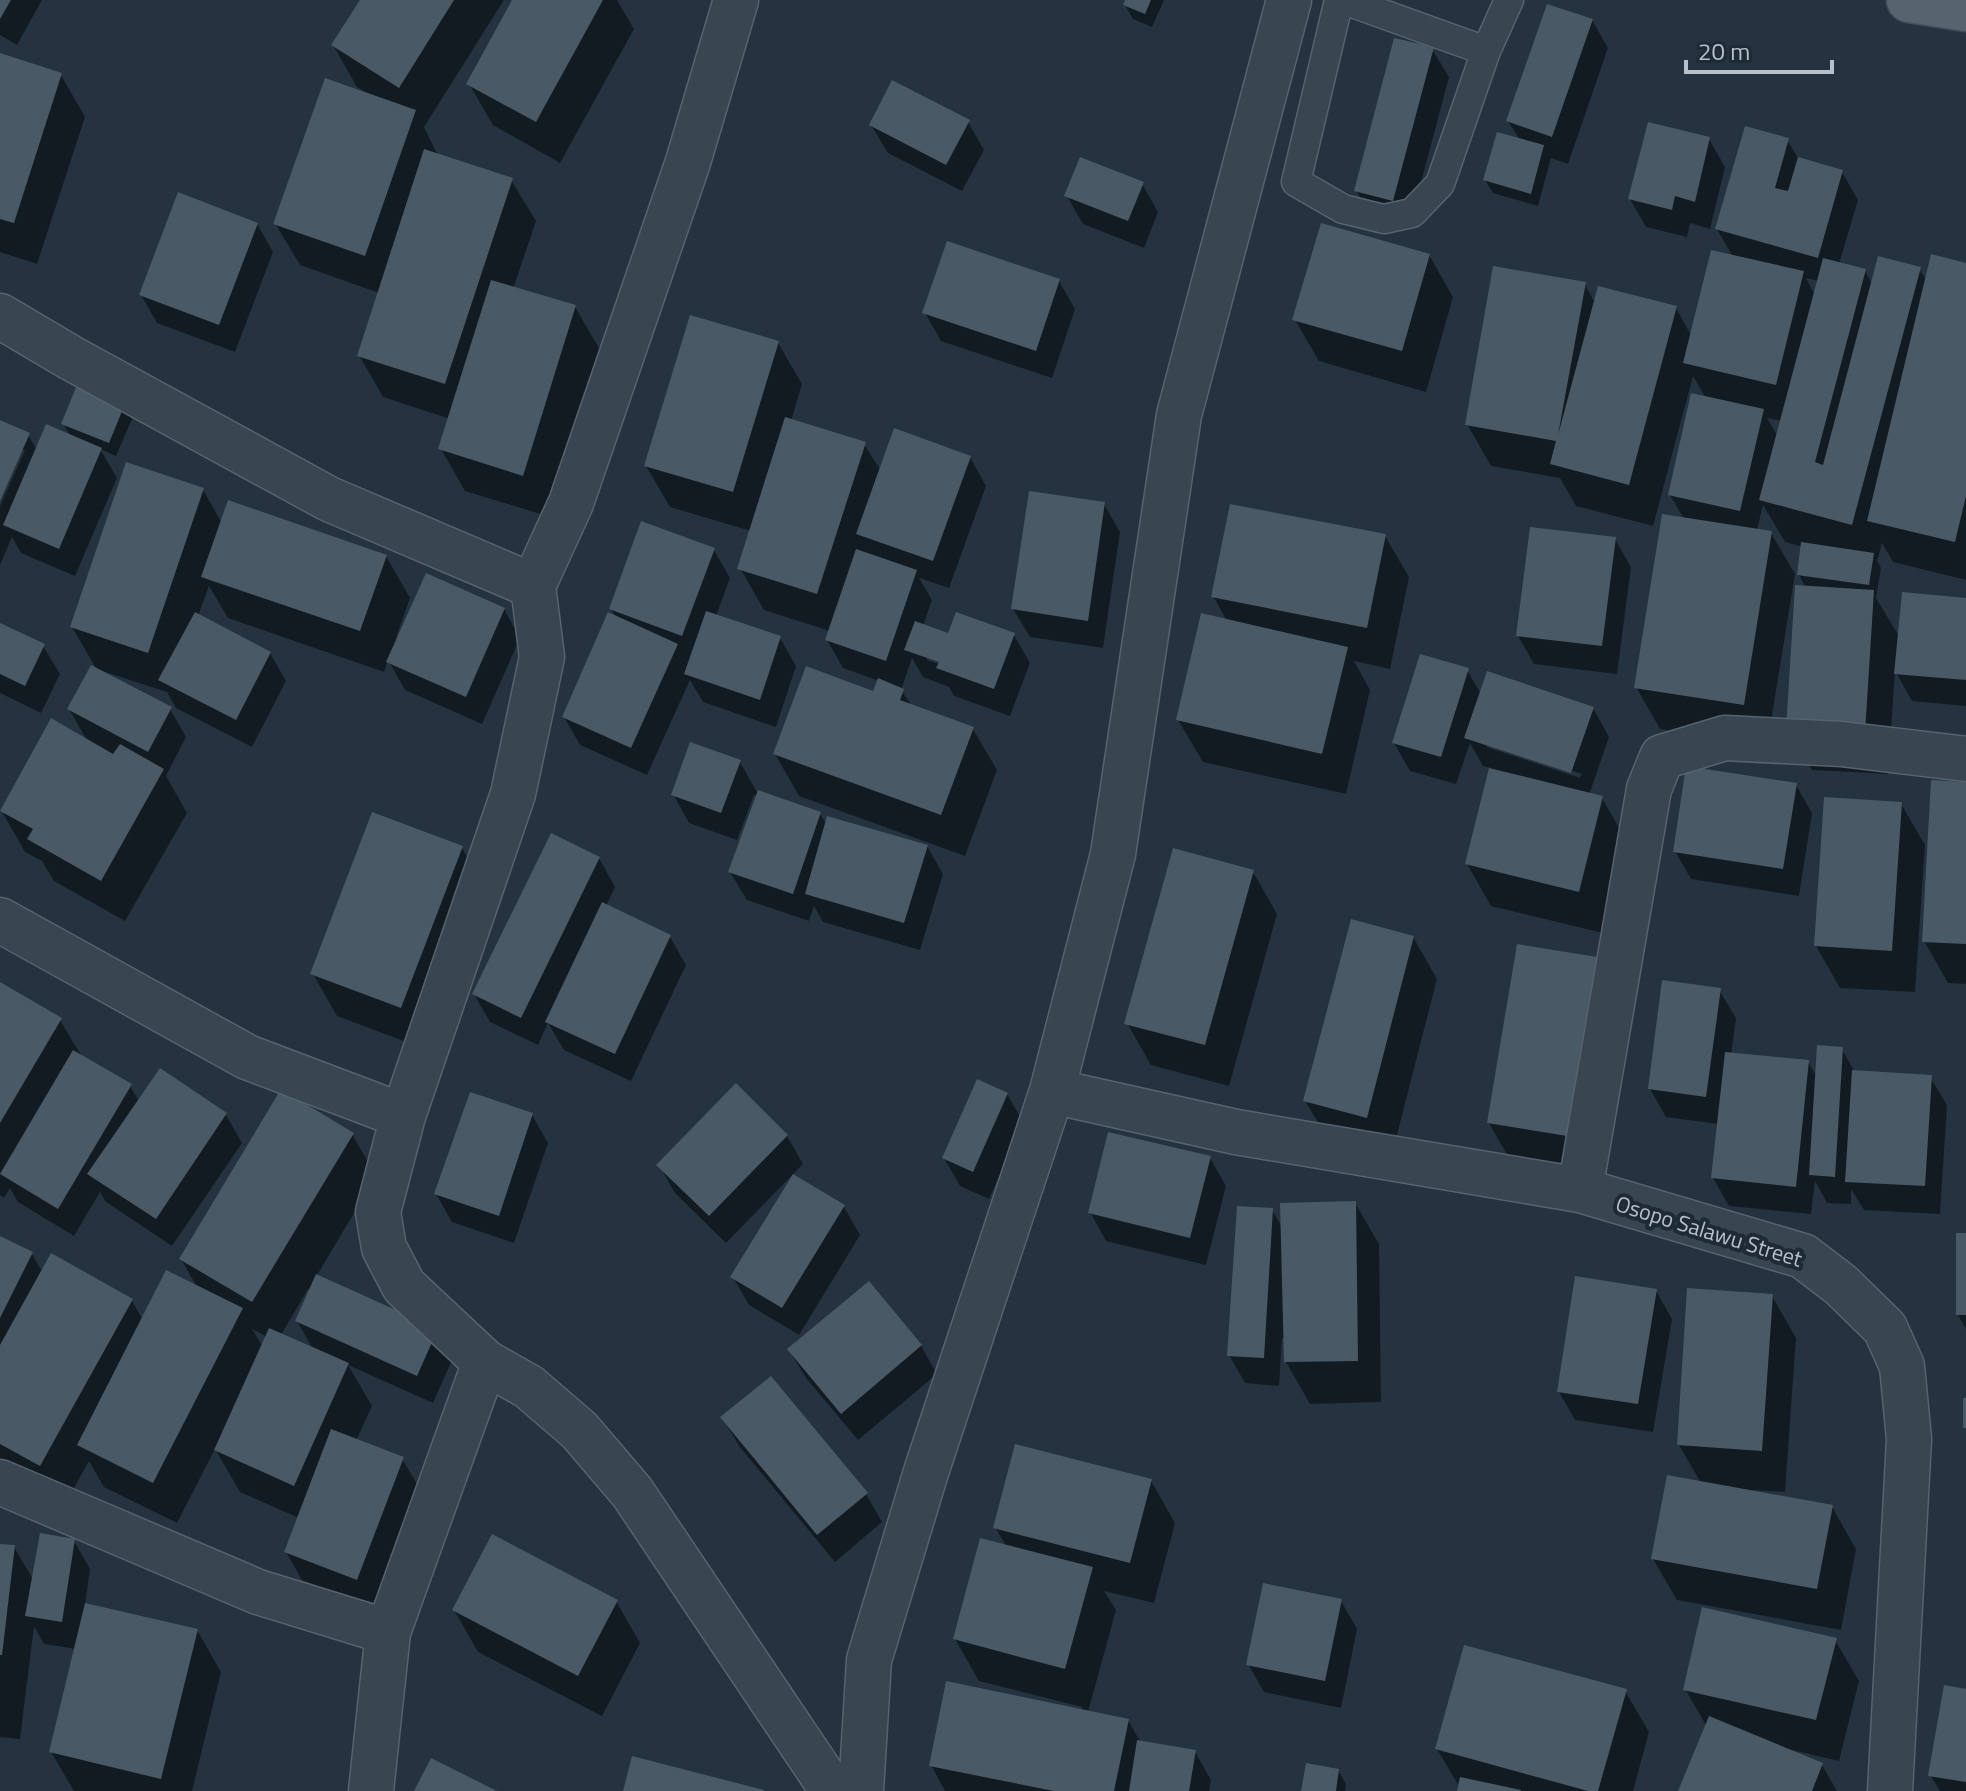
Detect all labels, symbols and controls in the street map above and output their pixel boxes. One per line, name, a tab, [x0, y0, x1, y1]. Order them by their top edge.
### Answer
scale bar	[1686, 24, 1832, 74]
text: 20 m	[1698, 33, 1750, 69]
street label: Osopo Salawu Street	[1612, 1186, 1807, 1276]

